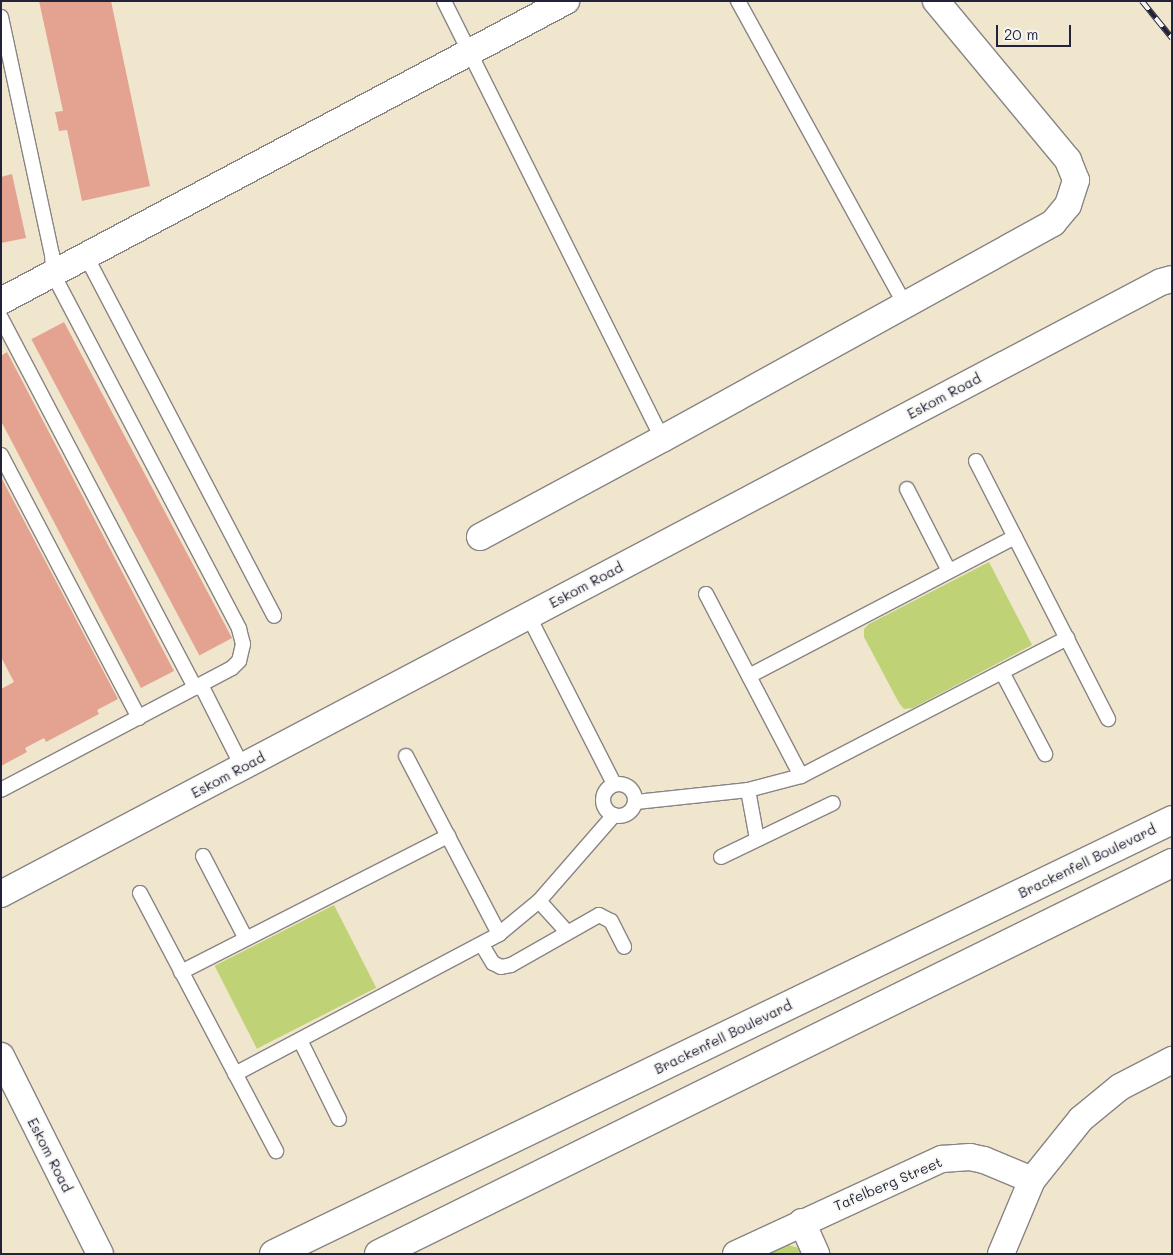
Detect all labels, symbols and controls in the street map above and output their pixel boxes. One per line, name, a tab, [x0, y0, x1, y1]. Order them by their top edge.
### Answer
scale bar	[998, 15, 1073, 47]
text: 20 m	[1004, 24, 1038, 44]
street label: Eskom Road	[904, 370, 984, 422]
street label: Eskom Road	[546, 559, 626, 611]
street label: Eskom Road	[188, 749, 268, 801]
street label: Brackenfell Boulevard	[1015, 820, 1159, 902]
street label: Brackenfell Boulevard	[651, 996, 795, 1078]
street label: Eskom Road	[24, 1115, 76, 1195]
street label: Tafelberg Street	[831, 1154, 945, 1214]

